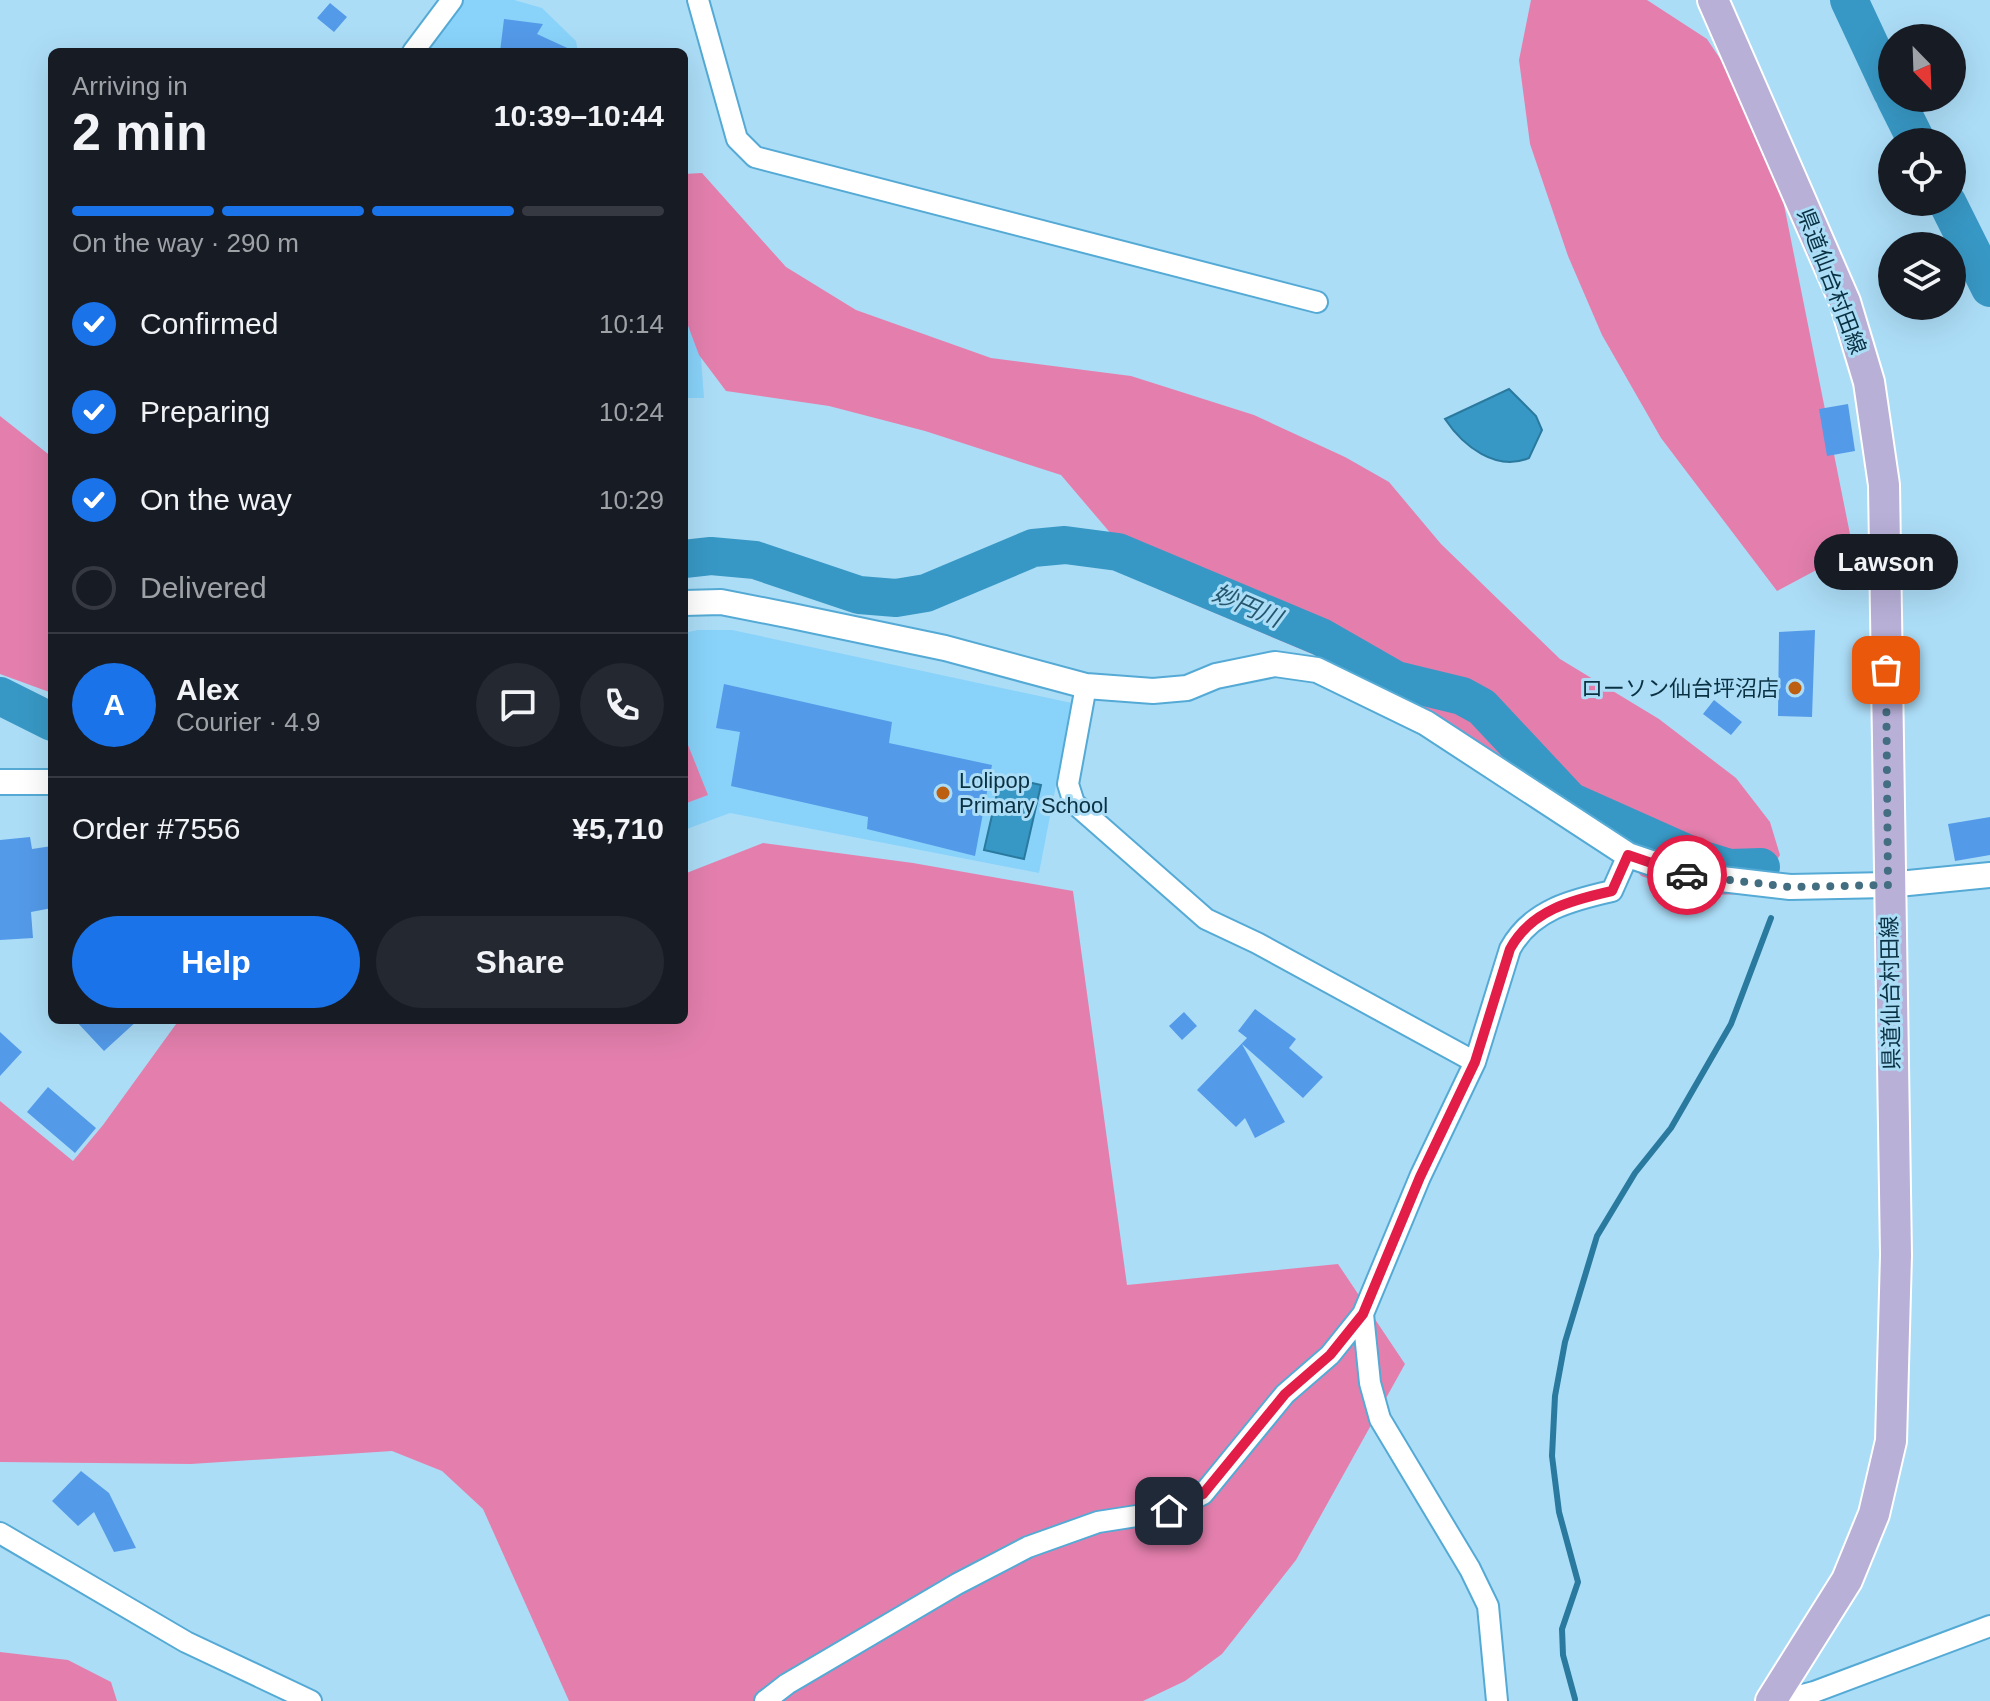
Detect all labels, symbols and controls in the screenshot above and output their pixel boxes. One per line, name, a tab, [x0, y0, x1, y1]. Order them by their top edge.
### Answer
north arrow	[1878, 24, 1966, 112]
map controls	[1878, 24, 1966, 320]
text: Arriving in	[72, 71, 188, 101]
text: 10:39–10:44	[494, 99, 664, 132]
text: 2 min	[72, 103, 208, 161]
button: locate	[1878, 128, 1966, 216]
street label: 県道仙台村田線	[1792, 205, 1871, 358]
text: On the way · 290 m	[72, 228, 299, 258]
button: layers	[1878, 232, 1966, 320]
icon: check	[72, 302, 116, 346]
text: Confirmed	[140, 307, 278, 340]
text: 10:14	[599, 309, 664, 339]
icon: check	[72, 390, 116, 434]
text: Preparing	[140, 395, 270, 428]
text: 10:24	[599, 397, 664, 427]
icon: check	[72, 478, 116, 522]
text: On the way	[140, 483, 292, 516]
text: 10:29	[599, 485, 664, 515]
callout: Lawson	[1814, 534, 1958, 590]
text: Lawson	[1838, 547, 1934, 577]
text: Delivered	[140, 571, 267, 604]
water label: 妙円川	[1209, 579, 1288, 633]
pin	[1852, 636, 1920, 704]
icon: bag	[1864, 648, 1908, 692]
button: chat	[476, 663, 560, 747]
button: phone	[580, 663, 664, 747]
text: Alex	[176, 673, 239, 706]
place label: ローソン仙台坪沼店	[1581, 676, 1779, 701]
marker: ローソン仙台坪沼店	[1786, 679, 1804, 697]
text: A	[103, 688, 125, 721]
text: Courier · 4.9	[176, 707, 321, 737]
place label: Lolipop Primary School	[959, 768, 1108, 818]
marker: Lolipop Primary School	[934, 784, 952, 802]
text: Order #7556	[72, 812, 240, 845]
text: ¥5,710	[572, 812, 664, 845]
courier	[1647, 835, 1727, 915]
icon: car	[1665, 853, 1709, 897]
button: Help	[72, 916, 360, 1008]
button: Share	[376, 916, 664, 1008]
street label: 県道仙台村田線	[1877, 916, 1904, 1070]
pin	[1135, 1477, 1203, 1545]
icon: home	[1147, 1489, 1191, 1533]

